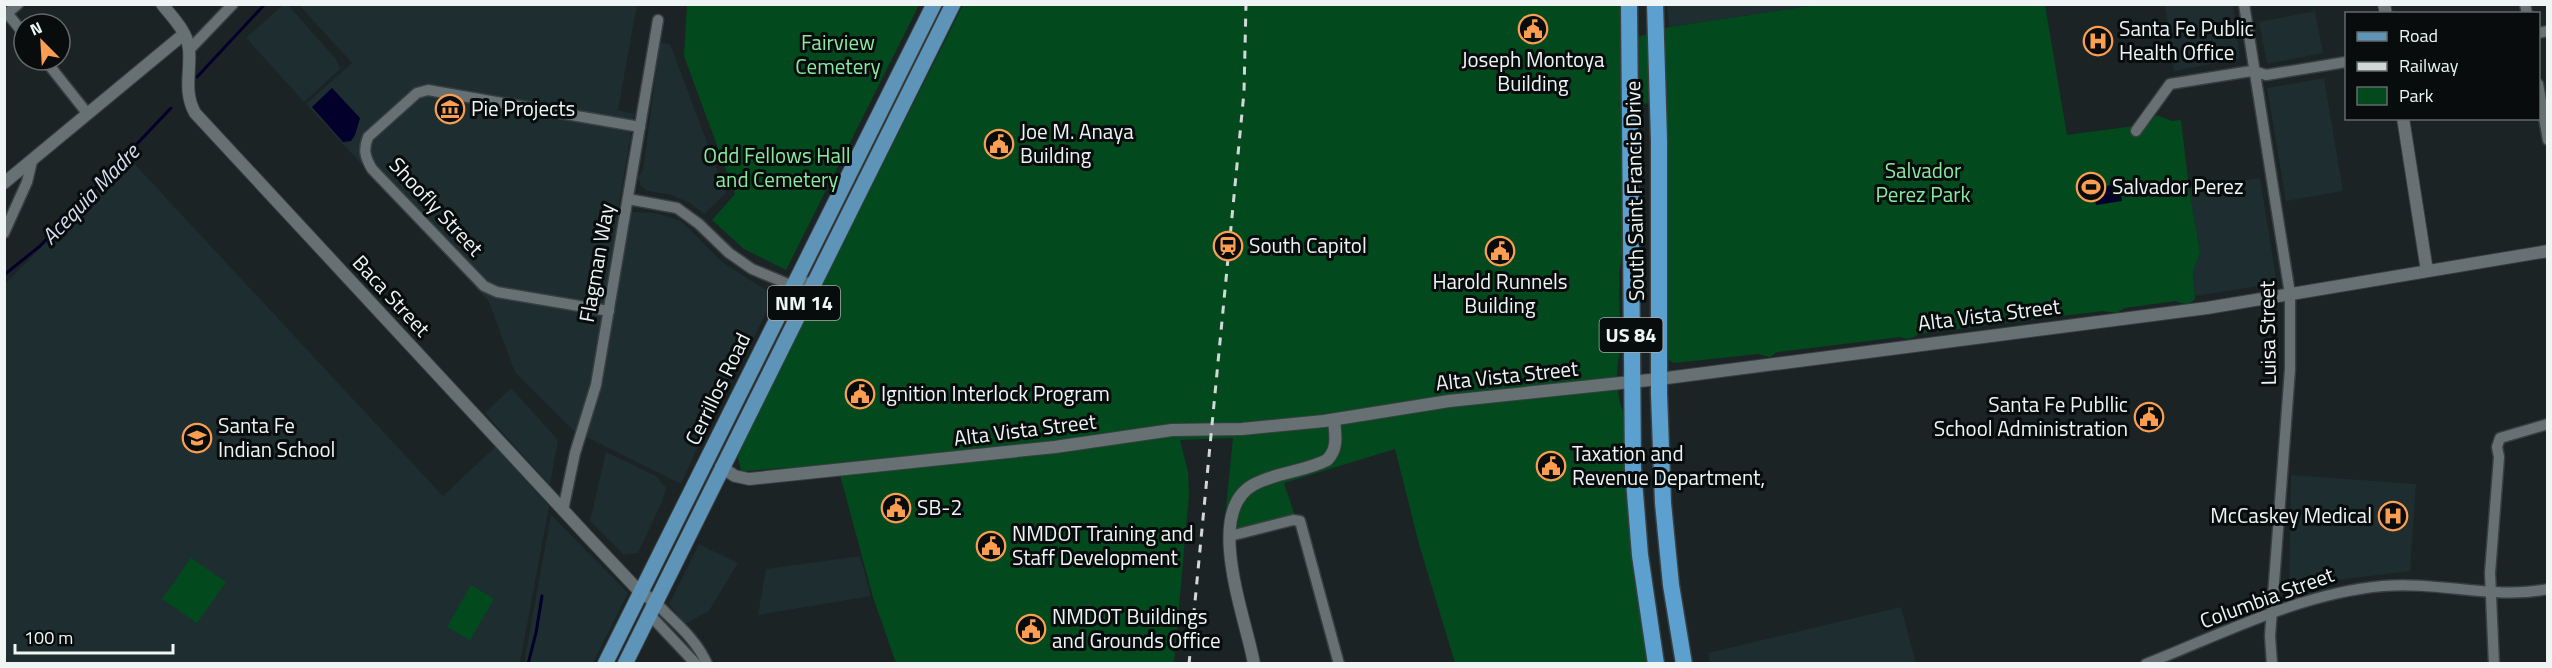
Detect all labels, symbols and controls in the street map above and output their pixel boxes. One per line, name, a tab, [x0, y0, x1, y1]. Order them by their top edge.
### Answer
north arrow	[12, 12, 72, 72]
place label: Santa Fe Public Health Office	[2119, 12, 2254, 68]
legend	[2345, 12, 2540, 120]
public building icon: Joseph Montoya Building	[1517, 13, 1549, 45]
text: N	[26, 15, 46, 42]
text: Road	[2399, 22, 2438, 49]
hospital icon: Santa Fe Public Health Office	[2082, 25, 2114, 57]
park label: Fairview Cemetery	[795, 26, 881, 82]
place label: Joseph Montoya Building	[1462, 43, 1605, 99]
text: Railway	[2399, 52, 2459, 79]
street label: South Saint Francis Drive	[1616, 81, 1652, 301]
text: Park	[2399, 82, 2434, 109]
place label: Pie Projects	[471, 92, 575, 124]
museum icon: Pie Projects	[434, 93, 466, 125]
place label: Joe M. Anaya Building	[1020, 115, 1134, 171]
public building icon: Joe M. Anaya Building	[983, 128, 1015, 160]
water label: Acequia Madre	[33, 134, 148, 252]
park label: Odd Fellows Hall and Cemetery	[703, 139, 851, 195]
street label: Shoofly Street	[382, 149, 492, 264]
park label: Salvador Perez Park	[1875, 154, 1971, 210]
place label: Salvador Perez	[2112, 170, 2243, 202]
sports icon: Salvador Perez	[2075, 171, 2107, 203]
street label: Flagman Way	[570, 201, 622, 325]
place label: South Capitol	[1249, 229, 1367, 261]
station icon: South Capitol	[1212, 230, 1244, 262]
public building icon: Harold Runnels Building	[1484, 235, 1516, 267]
street label: Baca Street	[345, 247, 439, 344]
place label: Harold Runnels Building	[1432, 265, 1568, 321]
street label: Luisa Street	[2250, 280, 2284, 386]
road number: NM 14	[768, 286, 840, 320]
street label: Alta Vista Street	[1916, 289, 2062, 339]
road number: US 84	[1600, 318, 1662, 352]
street label: Cerrillos Road	[676, 327, 758, 450]
street label: Alta Vista Street	[1434, 352, 1580, 398]
place label: Ignition Interlock Program	[881, 377, 1110, 409]
public building icon: Ignition Interlock Program	[844, 378, 876, 410]
place label: Santa Fe Publlic School Administration	[1934, 388, 2128, 444]
public building icon: Santa Fe Publlic School Administration	[2133, 401, 2165, 433]
street label: Alta Vista Street	[952, 404, 1098, 454]
place label: Santa Fe Indian School	[218, 409, 335, 465]
school or university icon: Santa Fe Indian School	[181, 422, 213, 454]
place label: Taxation and Revenue Department,	[1572, 437, 1765, 493]
public building icon: Taxation and Revenue Department,	[1535, 450, 1567, 482]
place label: SB-2	[917, 491, 962, 523]
public building icon: SB-2	[880, 492, 912, 524]
place label: McCaskey Medical	[2210, 499, 2372, 531]
hospital icon: McCaskey Medical	[2377, 500, 2409, 532]
place label: NMDOT Training and Staff Development	[1012, 517, 1194, 573]
public building icon: NMDOT Training and Staff Development	[975, 530, 1007, 562]
street label: Columbia Street	[2195, 558, 2339, 636]
place label: NMDOT Buildings and Grounds Office	[1052, 600, 1221, 656]
public building icon: NMDOT Buildings and Grounds Office	[1015, 613, 1047, 645]
scale bar	[15, 617, 172, 655]
text: 100 m	[24, 624, 73, 651]

